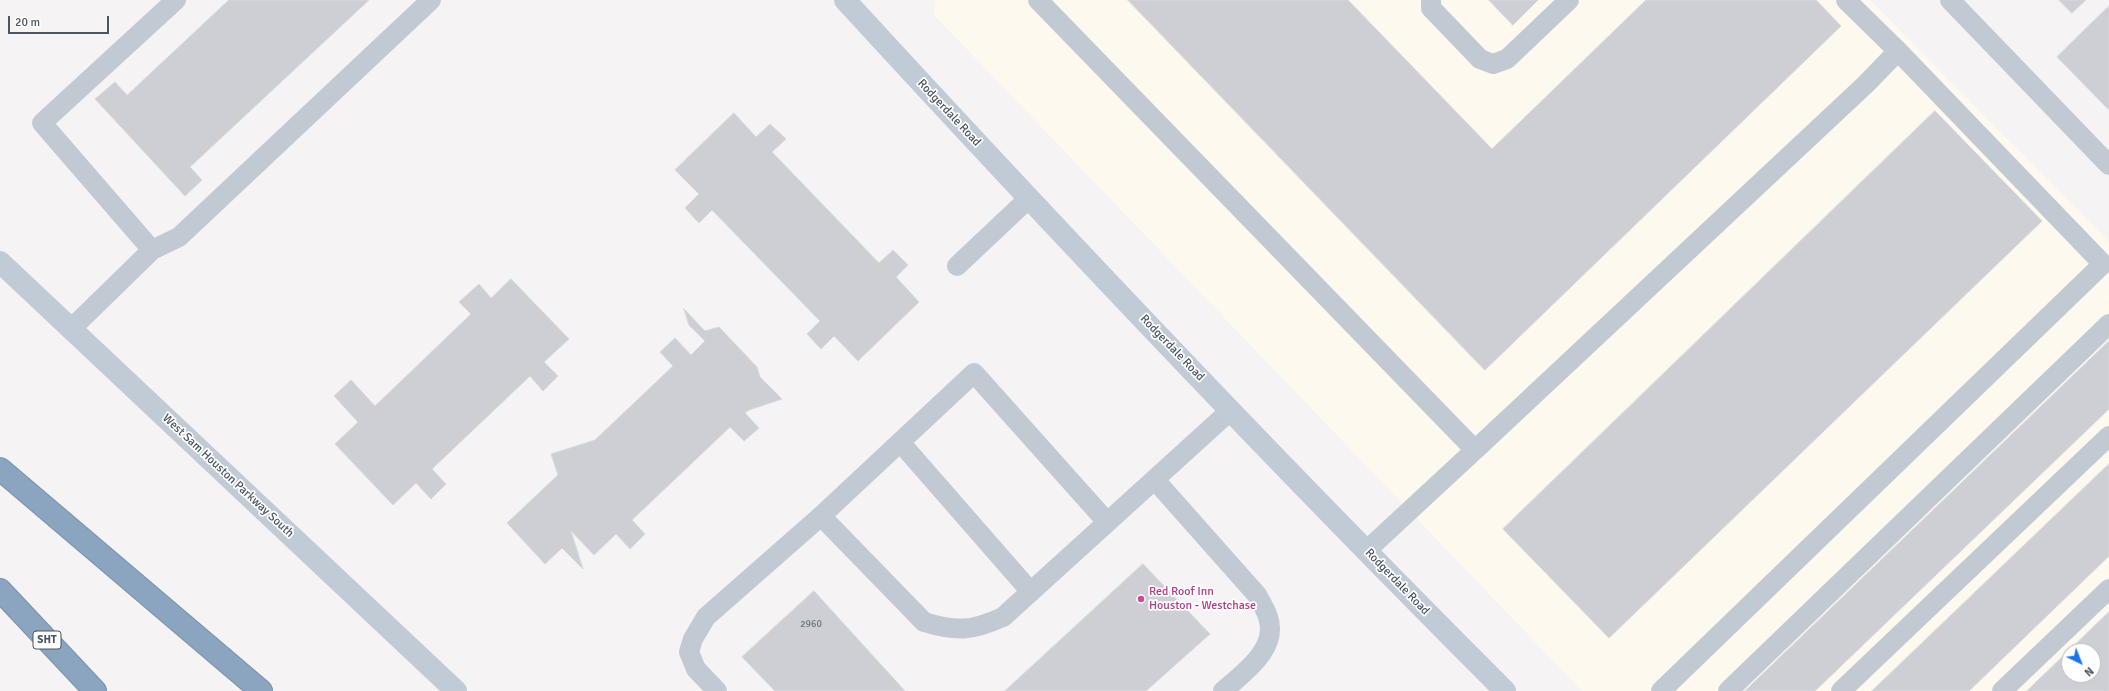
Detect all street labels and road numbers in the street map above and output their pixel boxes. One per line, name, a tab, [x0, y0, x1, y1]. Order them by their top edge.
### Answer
street label: Rodgerdale Road	[914, 76, 984, 150]
street label: Rodgerdale Road	[1137, 312, 1207, 384]
street label: West Sam Houston Parkway South	[159, 411, 297, 541]
street label: Rodgerdale Road	[1362, 546, 1432, 618]
road number: SHT	[33, 631, 61, 649]

